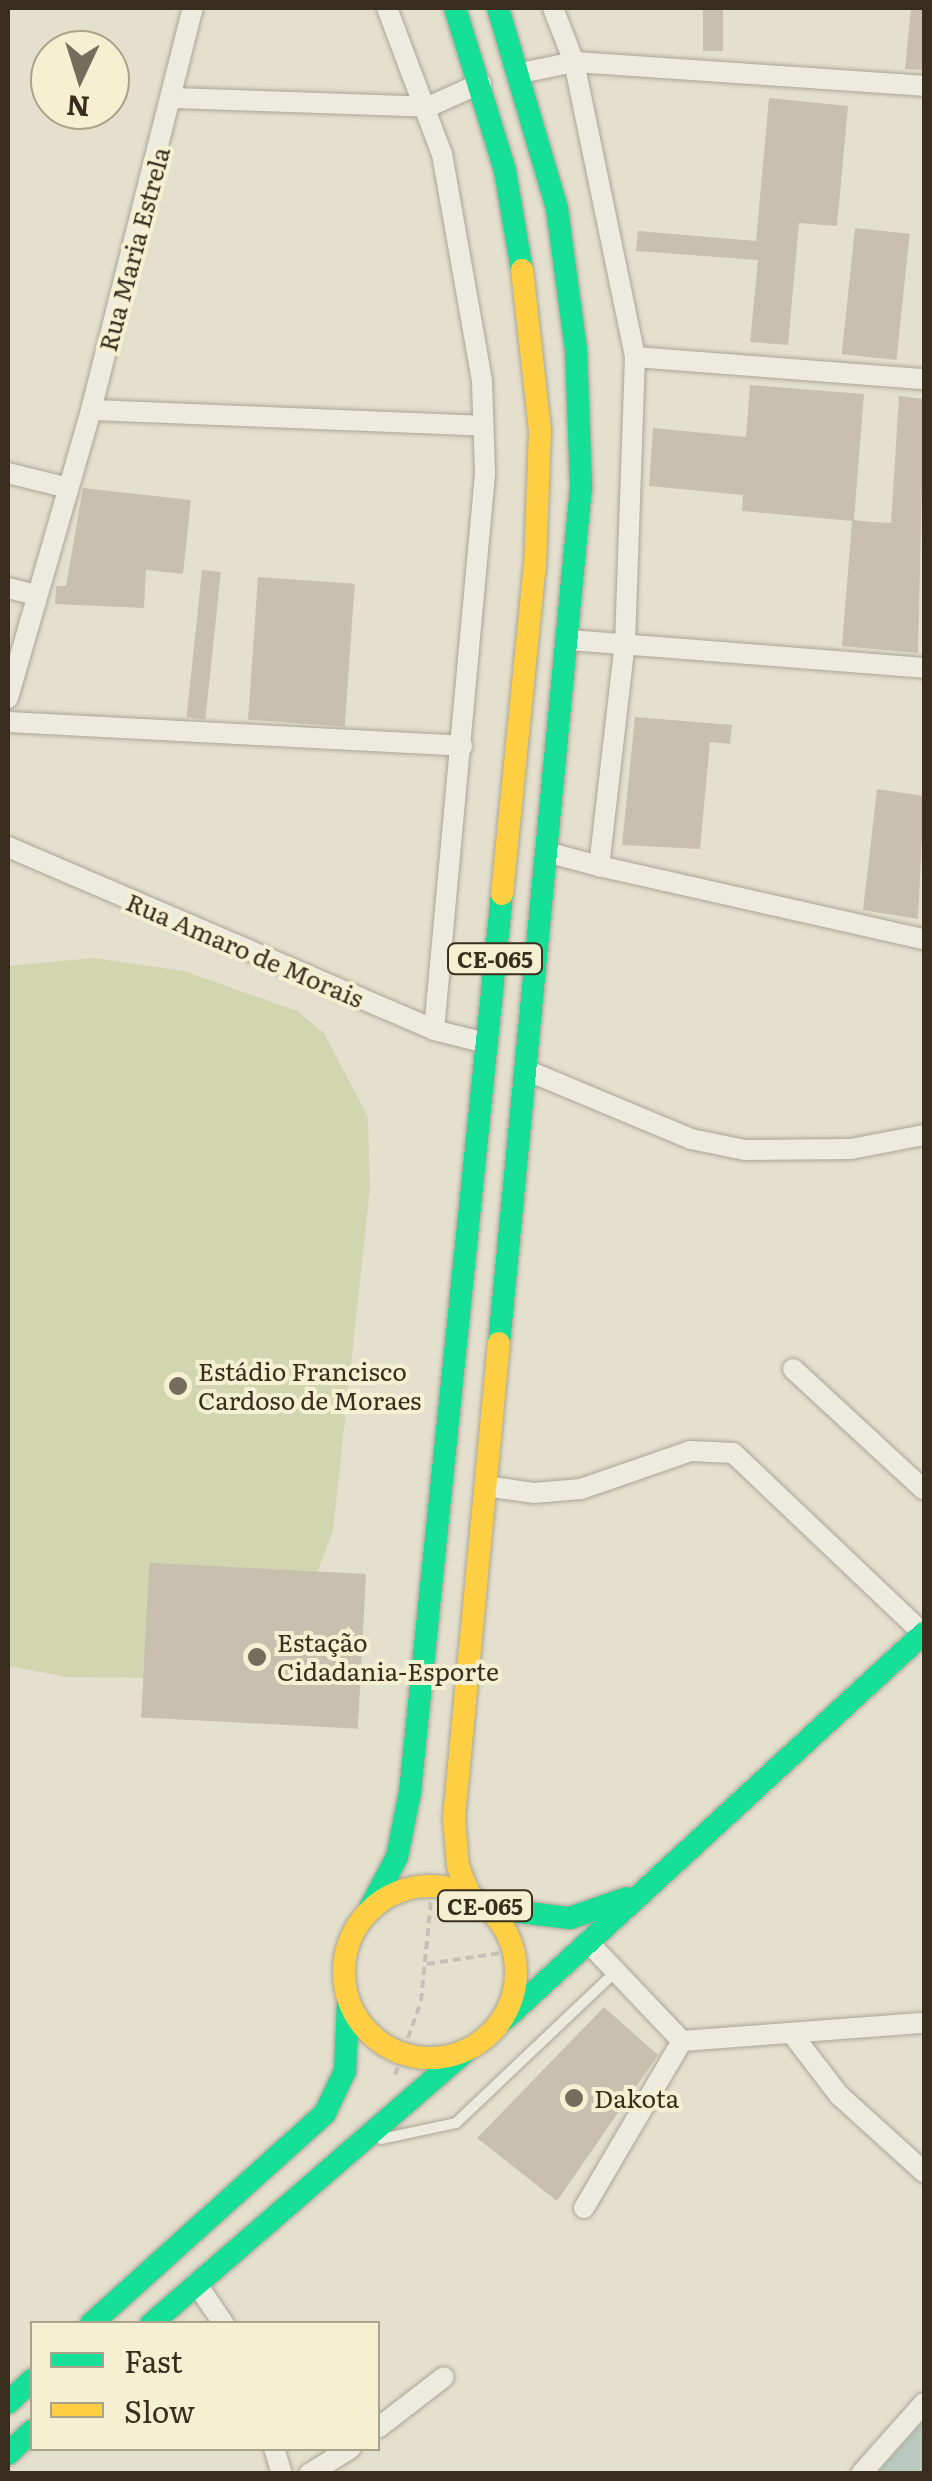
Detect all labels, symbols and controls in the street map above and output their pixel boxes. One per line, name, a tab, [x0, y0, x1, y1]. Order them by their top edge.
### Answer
north arrow	[30, 30, 130, 130]
text: N	[65, 86, 91, 130]
street label: Rua Maria Estrela	[92, 144, 176, 354]
street label: Rua Amaro de Morais	[122, 886, 368, 1014]
road number: CE-065	[445, 942, 545, 976]
place label: Estádio Francisco Cardoso de Moraes	[198, 1357, 421, 1416]
marker: Estádio Francisco Cardoso de Moraes	[167, 1375, 189, 1397]
place label: Estação Cidadania-Esporte	[277, 1628, 499, 1687]
marker: Estação Cidadania-Esporte	[246, 1646, 268, 1668]
road number: CE-065	[435, 1889, 535, 1923]
place label: Dakota	[594, 2083, 679, 2113]
marker: Dakota	[563, 2087, 585, 2109]
legend	[30, 2321, 380, 2451]
text: Fast	[124, 2338, 183, 2382]
text: Slow	[124, 2388, 195, 2432]

